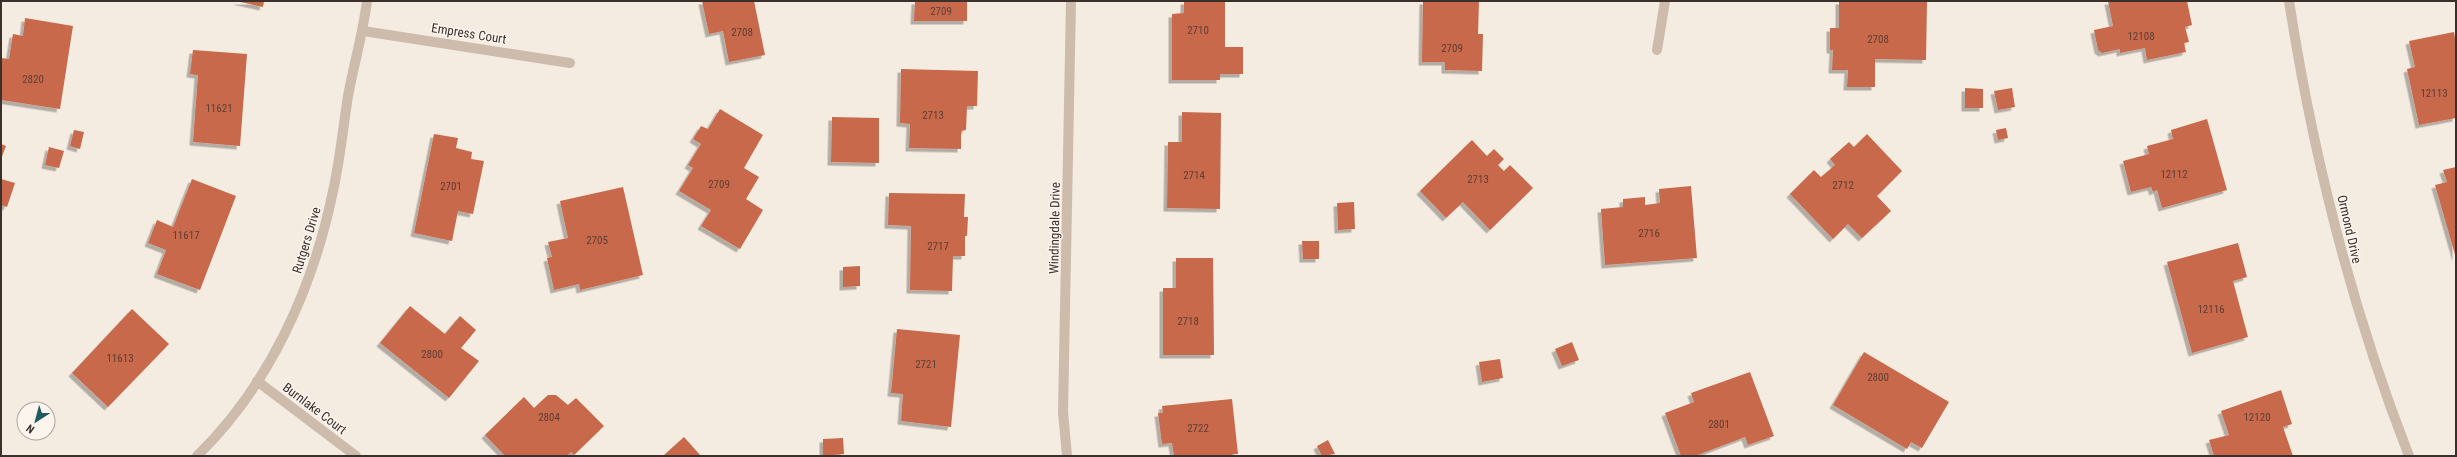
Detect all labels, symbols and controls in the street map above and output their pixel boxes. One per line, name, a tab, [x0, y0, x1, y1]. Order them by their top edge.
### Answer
house number: 2709	[930, 5, 952, 18]
street label: Empress Court	[430, 20, 508, 47]
house number: 2710	[1187, 24, 1209, 37]
house number: 2708	[731, 26, 753, 39]
house number: 12108	[2127, 30, 2155, 43]
house number: 2708	[1867, 33, 1889, 46]
house number: 2709	[1441, 42, 1463, 55]
house number: 2820	[22, 73, 44, 86]
house number: 12113	[2420, 87, 2448, 100]
house number: 11621	[205, 102, 233, 115]
house number: 2713	[922, 109, 944, 122]
house number: 12112	[2160, 168, 2188, 181]
house number: 2714	[1183, 169, 1205, 182]
house number: 2713	[1467, 173, 1489, 186]
house number: 2709	[708, 178, 730, 191]
house number: 2712	[1832, 179, 1854, 192]
house number: 2701	[440, 180, 462, 193]
street label: Windingdale Drive	[1046, 182, 1063, 274]
street label: Ormond Drive	[2334, 193, 2365, 265]
street label: Rutgers Drive	[289, 205, 324, 275]
house number: 2716	[1638, 227, 1660, 240]
house number: 11617	[172, 229, 200, 242]
house number: 2705	[586, 234, 608, 247]
house number: 2717	[927, 240, 949, 253]
house number: 12116	[2197, 303, 2225, 316]
house number: 2718	[1177, 315, 1199, 328]
house number: 2800	[421, 348, 443, 361]
house number: 11613	[106, 352, 134, 365]
house number: 2721	[915, 358, 937, 371]
house number: 2800	[1867, 371, 1889, 384]
street label: Burnlake Court	[280, 380, 350, 437]
north arrow	[16, 401, 56, 441]
house number: 2804	[538, 411, 560, 424]
house number: 12120	[2243, 411, 2271, 424]
house number: 2801	[1708, 418, 1730, 431]
text: N	[24, 421, 37, 436]
house number: 2722	[1187, 422, 1209, 435]

